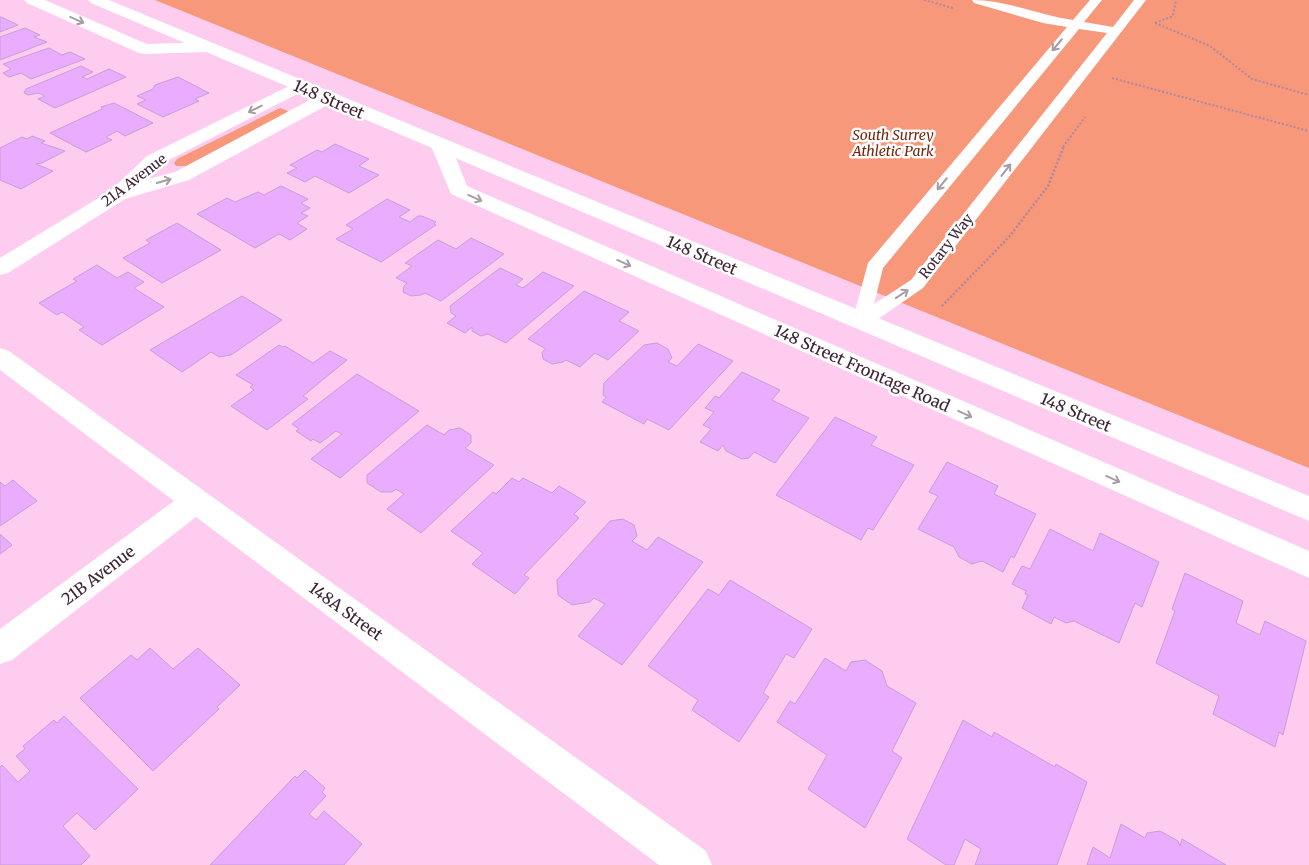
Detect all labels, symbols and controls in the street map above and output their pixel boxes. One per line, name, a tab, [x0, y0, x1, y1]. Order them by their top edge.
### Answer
one-way arrow	[69, 15, 84, 25]
one-way arrow	[1052, 38, 1063, 51]
street label: 148 Street	[290, 75, 368, 123]
one-way arrow	[248, 105, 263, 114]
park label: South Surrey Athletic Park	[851, 126, 934, 160]
street label: 21A Avenue	[98, 150, 170, 210]
one-way arrow	[1000, 164, 1011, 177]
one-way arrow	[156, 175, 172, 185]
one-way arrow	[937, 177, 948, 190]
one-way arrow	[467, 193, 482, 203]
street label: Rotary Way	[915, 209, 978, 282]
street label: 148 Street	[663, 231, 741, 279]
one-way arrow	[616, 259, 631, 269]
one-way arrow	[894, 289, 908, 299]
street label: 148 Street Frontage Road	[771, 320, 953, 416]
street label: 148 Street	[1037, 388, 1115, 436]
one-way arrow	[957, 409, 972, 419]
one-way arrow	[1105, 475, 1120, 485]
street label: 21B Avenue	[57, 541, 139, 609]
street label: 148A Street	[305, 577, 387, 645]

